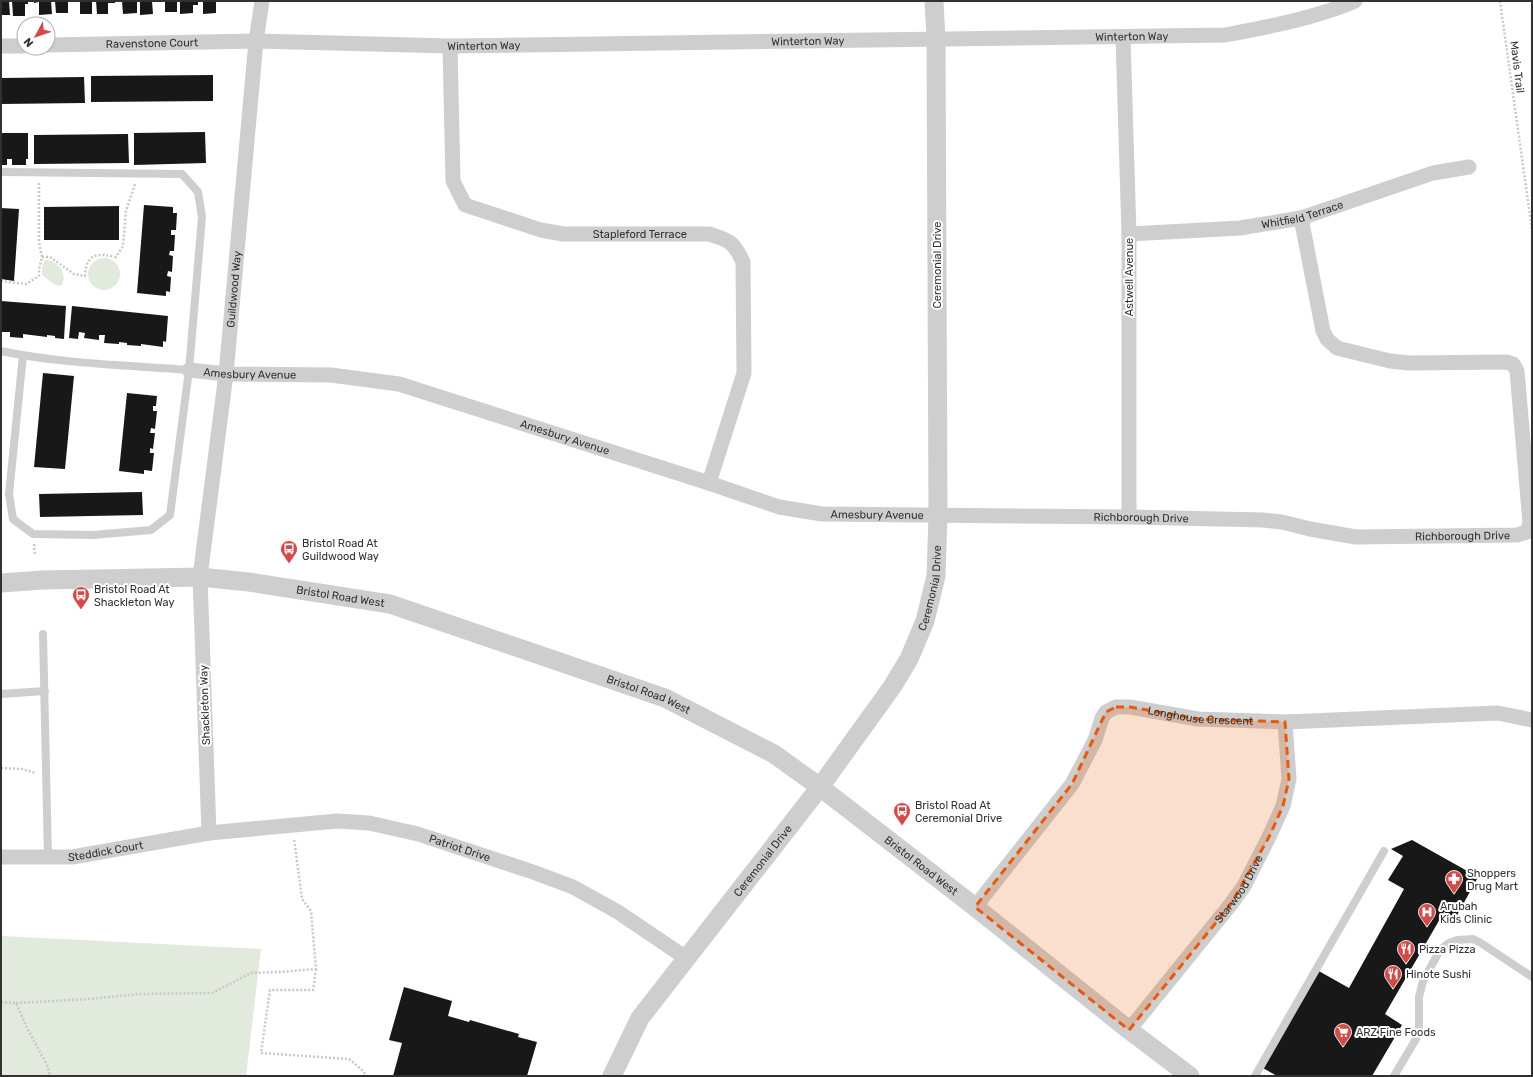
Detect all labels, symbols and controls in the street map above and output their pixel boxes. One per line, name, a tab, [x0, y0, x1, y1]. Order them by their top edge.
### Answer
north arrow	[16, 16, 56, 56]
street label: Winterton Way	[1095, 29, 1169, 43]
street label: Winterton Way	[771, 34, 845, 48]
text: N	[21, 35, 36, 49]
street label: Ravenstone Court	[106, 36, 199, 50]
street label: Winterton Way	[447, 39, 521, 53]
street label: Mavis Trail	[1507, 40, 1527, 94]
street label: Whitfield Terrace	[1260, 198, 1345, 231]
street label: Ceremonial Drive	[931, 221, 944, 309]
street label: Stapleford Terrace	[593, 228, 687, 241]
street label: Astwell Avenue	[1123, 238, 1136, 316]
street label: Guildwood Way	[224, 250, 244, 328]
street label: Amesbury Avenue	[203, 365, 296, 381]
street label: Amesbury Avenue	[519, 417, 611, 457]
street label: Amesbury Avenue	[831, 508, 924, 521]
street label: Richborough Drive	[1094, 510, 1189, 525]
street label: Richborough Drive	[1415, 529, 1510, 543]
place label: Bristol Road At Guildwood Way	[302, 537, 379, 563]
bus stop icon: Bristol Road At Guildwood Way	[279, 539, 299, 564]
street label: Ceremonial Drive	[915, 545, 944, 633]
place label: Bristol Road At Shackleton Way	[94, 583, 175, 609]
street label: Bristol Road West	[295, 583, 386, 610]
bus stop icon: Bristol Road At Shackleton Way	[71, 585, 91, 610]
street label: Shackleton Way	[197, 665, 213, 745]
street label: Bristol Road West	[605, 672, 693, 717]
street label: Longhouse Crescent	[1147, 704, 1254, 727]
place label: Bristol Road At Ceremonial Drive	[915, 799, 1002, 825]
bus stop icon: Bristol Road At Ceremonial Drive	[892, 801, 912, 826]
street label: Ceremonial Drive	[731, 822, 795, 899]
street label: Patriot Drive	[427, 832, 492, 864]
street label: Bristol Road West	[882, 833, 961, 898]
street label: Steddick Court	[68, 838, 145, 864]
street label: Starwood Drive	[1212, 853, 1265, 925]
place label: Shoppers Drug Mart	[1467, 867, 1519, 893]
pharmacy icon: Shoppers Drug Mart	[1444, 869, 1464, 894]
place label: Arubah Kids Clinic	[1440, 900, 1492, 926]
hospital icon: Arubah Kids Clinic	[1417, 902, 1437, 927]
restaurant icon: Pizza Pizza	[1396, 939, 1416, 964]
place label: Pizza Pizza	[1419, 943, 1476, 956]
restaurant icon: Hinote Sushi	[1383, 964, 1403, 989]
place label: Hinote Sushi	[1406, 968, 1471, 981]
supermarket icon: ARZ Fine Foods	[1333, 1022, 1353, 1047]
place label: ARZ Fine Foods	[1356, 1026, 1436, 1039]

